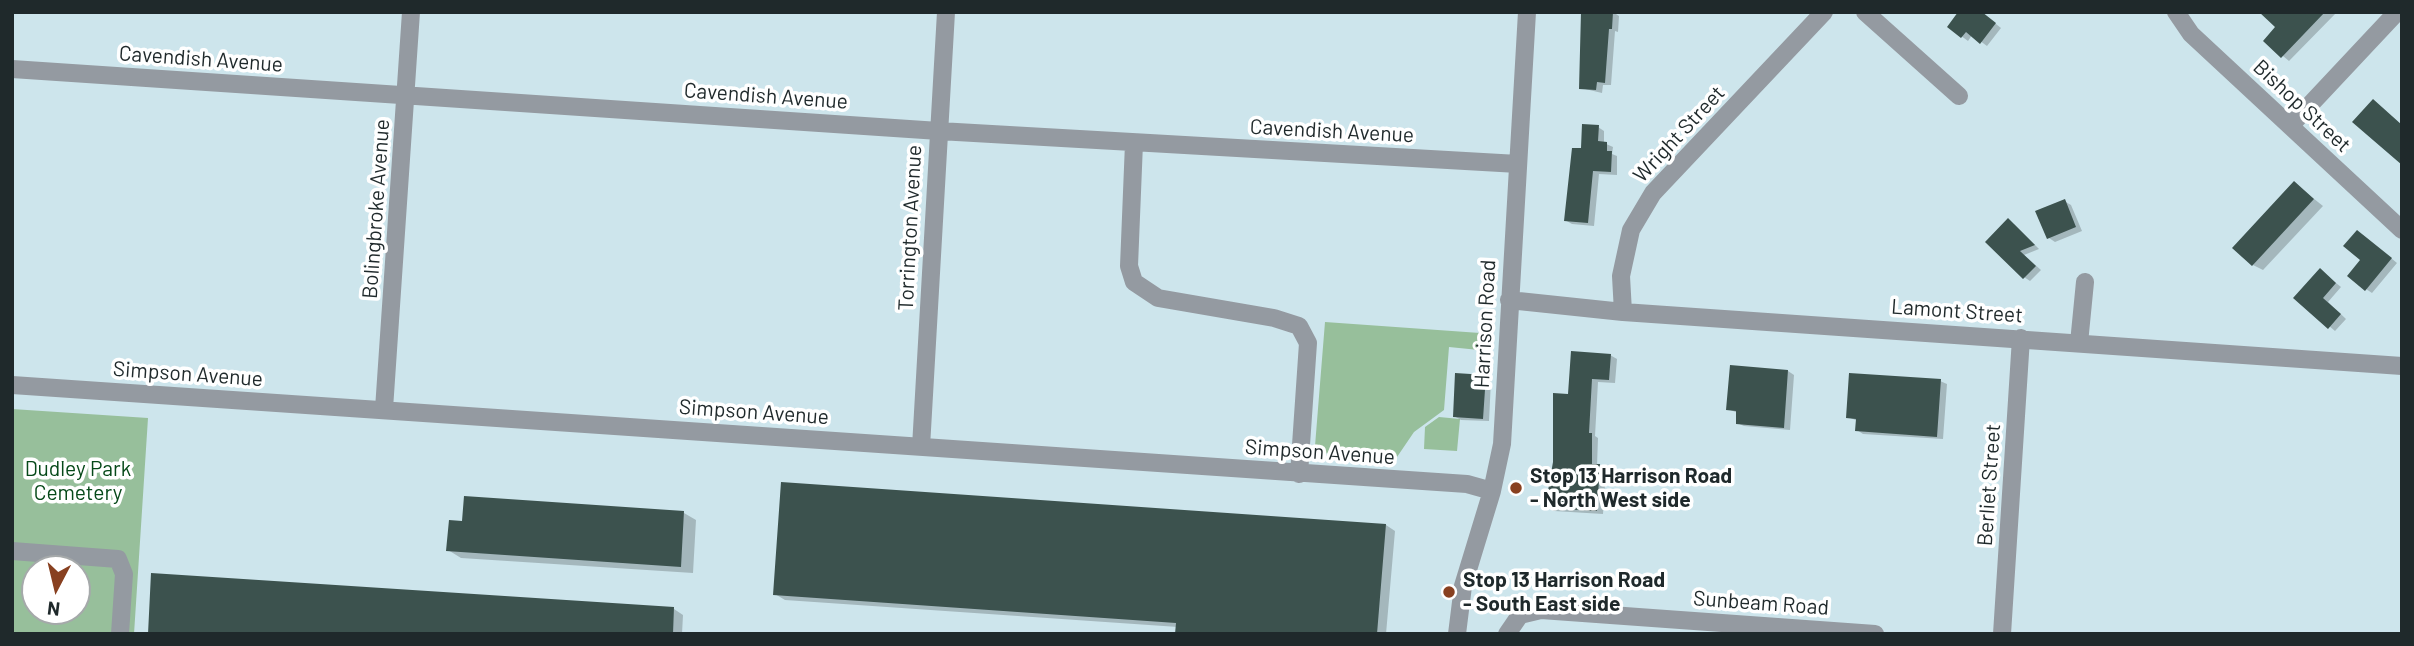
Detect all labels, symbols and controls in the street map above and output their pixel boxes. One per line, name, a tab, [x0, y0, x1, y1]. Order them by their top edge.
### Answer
street label: Cavendish Avenue	[118, 41, 284, 77]
street label: Bishop Street	[2248, 54, 2356, 158]
street label: Cavendish Avenue	[683, 78, 849, 114]
street label: Wright Street	[1628, 80, 1730, 188]
street label: Cavendish Avenue	[1249, 114, 1415, 148]
street label: Bolingbroke Avenue	[357, 118, 395, 300]
street label: Torrington Avenue	[893, 144, 927, 312]
street label: Harrison Road	[1469, 259, 1501, 389]
street label: Lamont Street	[1890, 294, 2024, 328]
street label: Simpson Avenue	[112, 356, 264, 392]
street label: Simpson Avenue	[678, 394, 830, 430]
street label: Berliet Street	[1972, 423, 2006, 547]
street label: Simpson Avenue	[1244, 434, 1396, 470]
park label: Dudley Park Cemetery	[25, 456, 131, 506]
place label: Stop 13 Harrison Road - North West side	[1530, 463, 1732, 513]
marker: Stop 13 Harrison Road - North West side	[1508, 480, 1524, 496]
north arrow	[21, 555, 91, 625]
place label: Stop 13 Harrison Road - South East side	[1463, 567, 1665, 617]
marker: Stop 13 Harrison Road - South East side	[1441, 584, 1457, 600]
street label: Sunbeam Road	[1692, 586, 1830, 620]
text: N	[46, 597, 61, 622]

